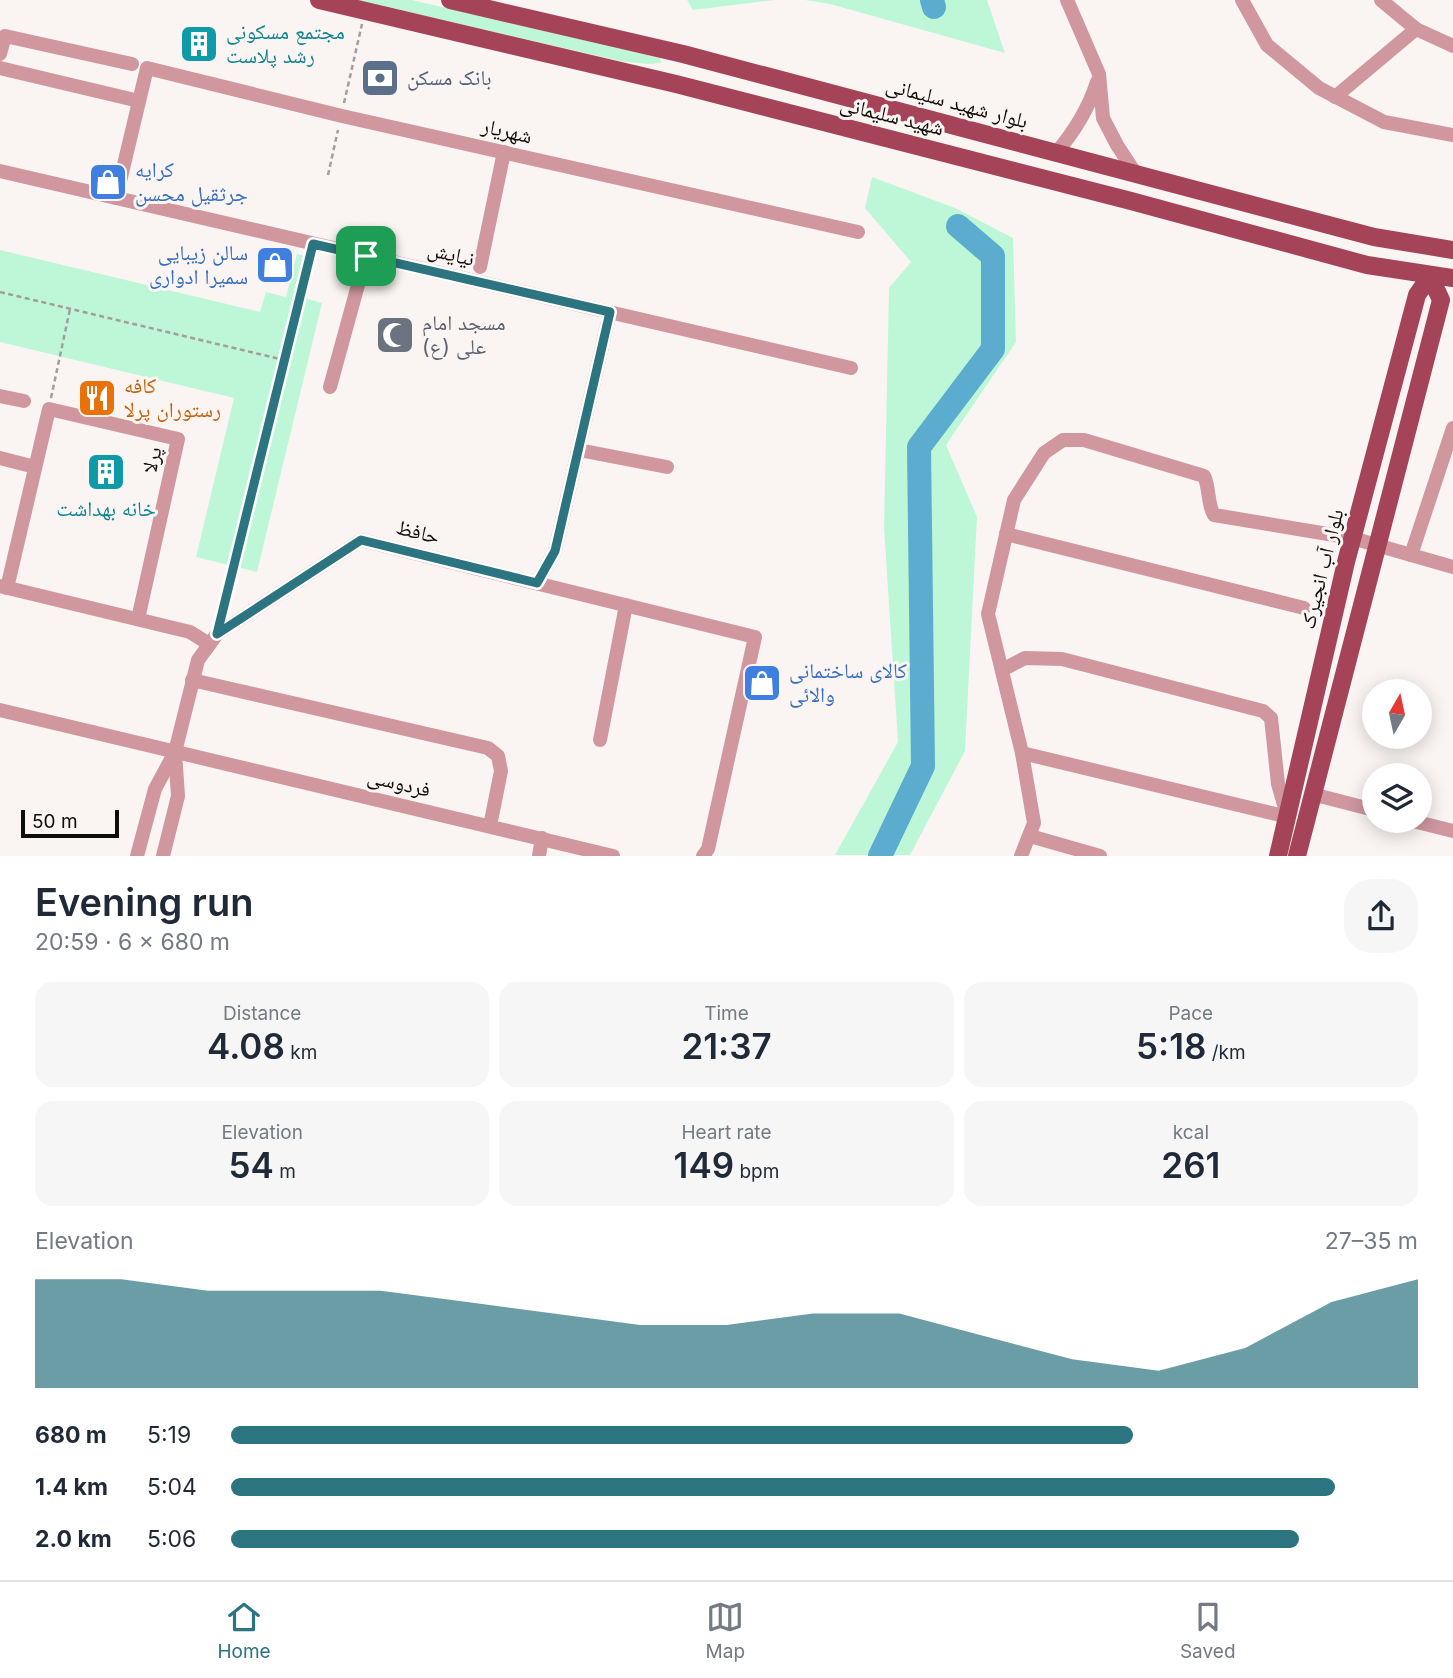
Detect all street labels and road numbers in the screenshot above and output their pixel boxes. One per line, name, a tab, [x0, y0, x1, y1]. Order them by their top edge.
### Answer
street label: بلوار شهید سلیمانی	[883, 72, 1031, 134]
street label: شهید سلیمانی	[838, 91, 946, 141]
street label: شهریار	[479, 112, 535, 148]
street label: نیایش	[425, 236, 477, 272]
street label: پرلا	[136, 444, 167, 476]
street label: بلوار آب انجیرک	[1295, 506, 1349, 632]
street label: حافظ	[394, 514, 442, 549]
street label: فردوسی	[365, 763, 433, 803]

